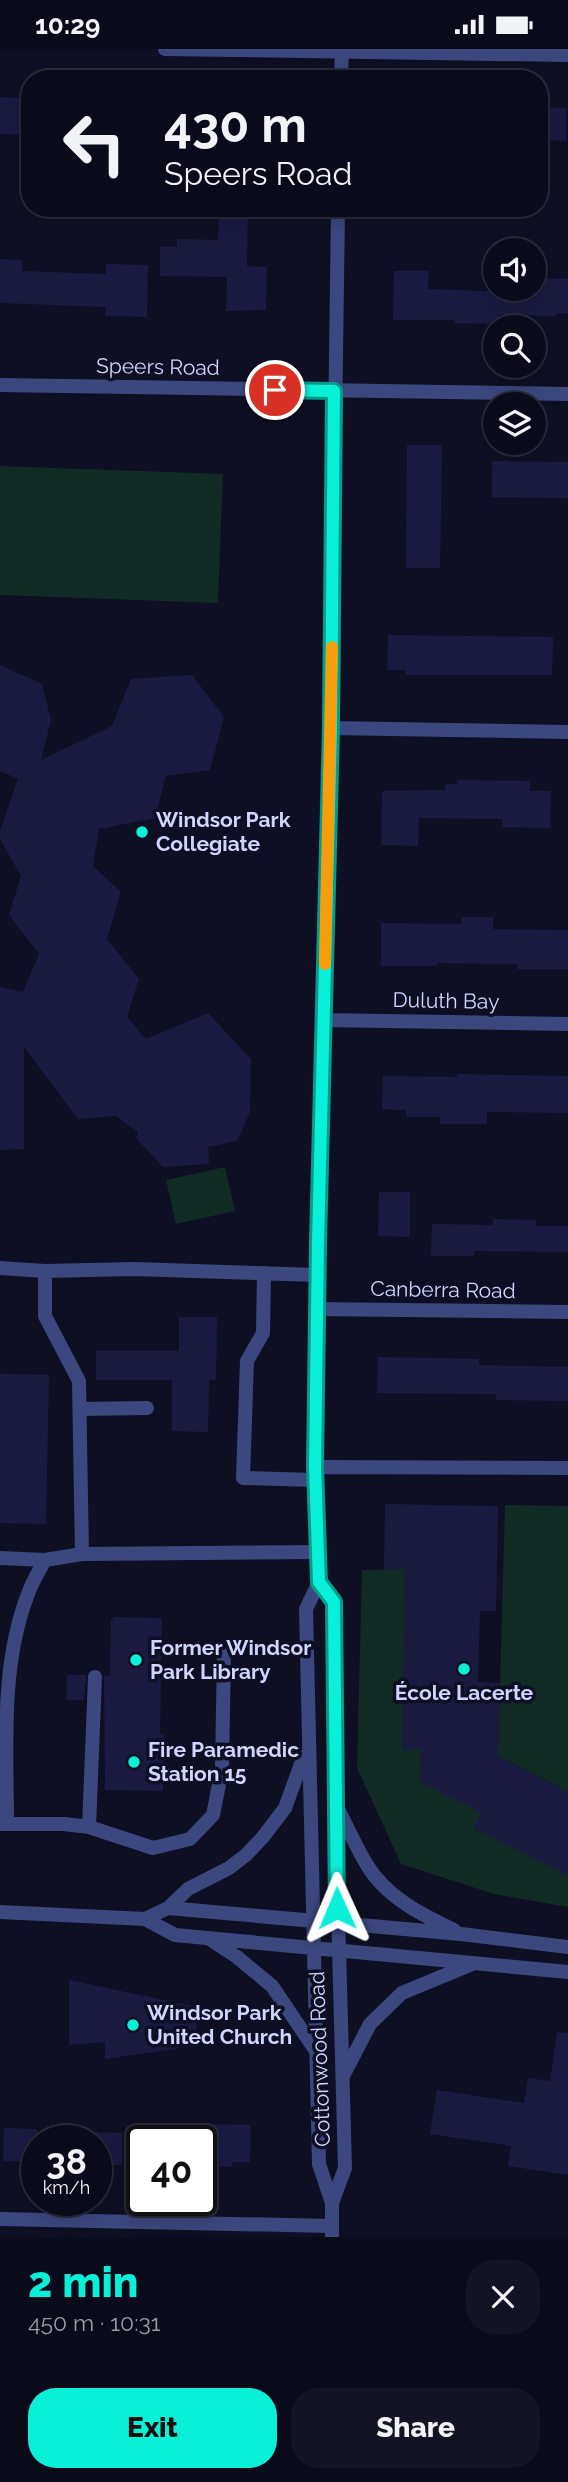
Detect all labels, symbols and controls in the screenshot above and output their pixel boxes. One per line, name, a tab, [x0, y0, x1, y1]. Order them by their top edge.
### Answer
text: 10:29	[35, 10, 100, 40]
text: 430 m	[164, 96, 307, 153]
icon: left	[49, 98, 140, 189]
text: Speers Road	[164, 155, 352, 192]
map controls	[483, 238, 546, 455]
button: sound	[483, 238, 546, 301]
button: search	[483, 315, 546, 378]
street label: Speers Road	[96, 353, 220, 380]
pin	[245, 360, 305, 420]
icon: arrive	[256, 371, 294, 409]
button: layers	[483, 392, 546, 455]
place label: Windsor Park Collegiate	[156, 807, 291, 856]
marker: Windsor Park Collegiate	[134, 824, 150, 840]
street label: Duluth Bay	[392, 987, 500, 1014]
street label: Canberra Road	[370, 1276, 516, 1303]
place label: Former Windsor Park Library	[150, 1635, 311, 1684]
marker: Former Windsor Park Library	[128, 1652, 144, 1668]
marker: École Lacerte	[456, 1661, 472, 1677]
place label: École Lacerte	[395, 1680, 534, 1705]
place label: Fire Paramedic Station 15	[148, 1737, 299, 1786]
marker: Fire Paramedic Station 15	[126, 1754, 142, 1770]
position arrow	[300, 1871, 374, 1945]
street label: Cottonwood Road	[304, 1971, 335, 2147]
place label: Windsor Park United Church	[147, 2000, 292, 2049]
marker: Windsor Park United Church	[125, 2017, 141, 2033]
speed limit sign: 40	[126, 2125, 217, 2216]
text: 38	[46, 2141, 87, 2182]
text: km/h	[43, 2177, 90, 2198]
text: 2 min	[28, 2258, 138, 2307]
button: close	[466, 2260, 540, 2334]
text: 450 m · 10:31	[28, 2309, 161, 2336]
button: Exit	[28, 2388, 277, 2468]
button: Share	[291, 2388, 540, 2468]

